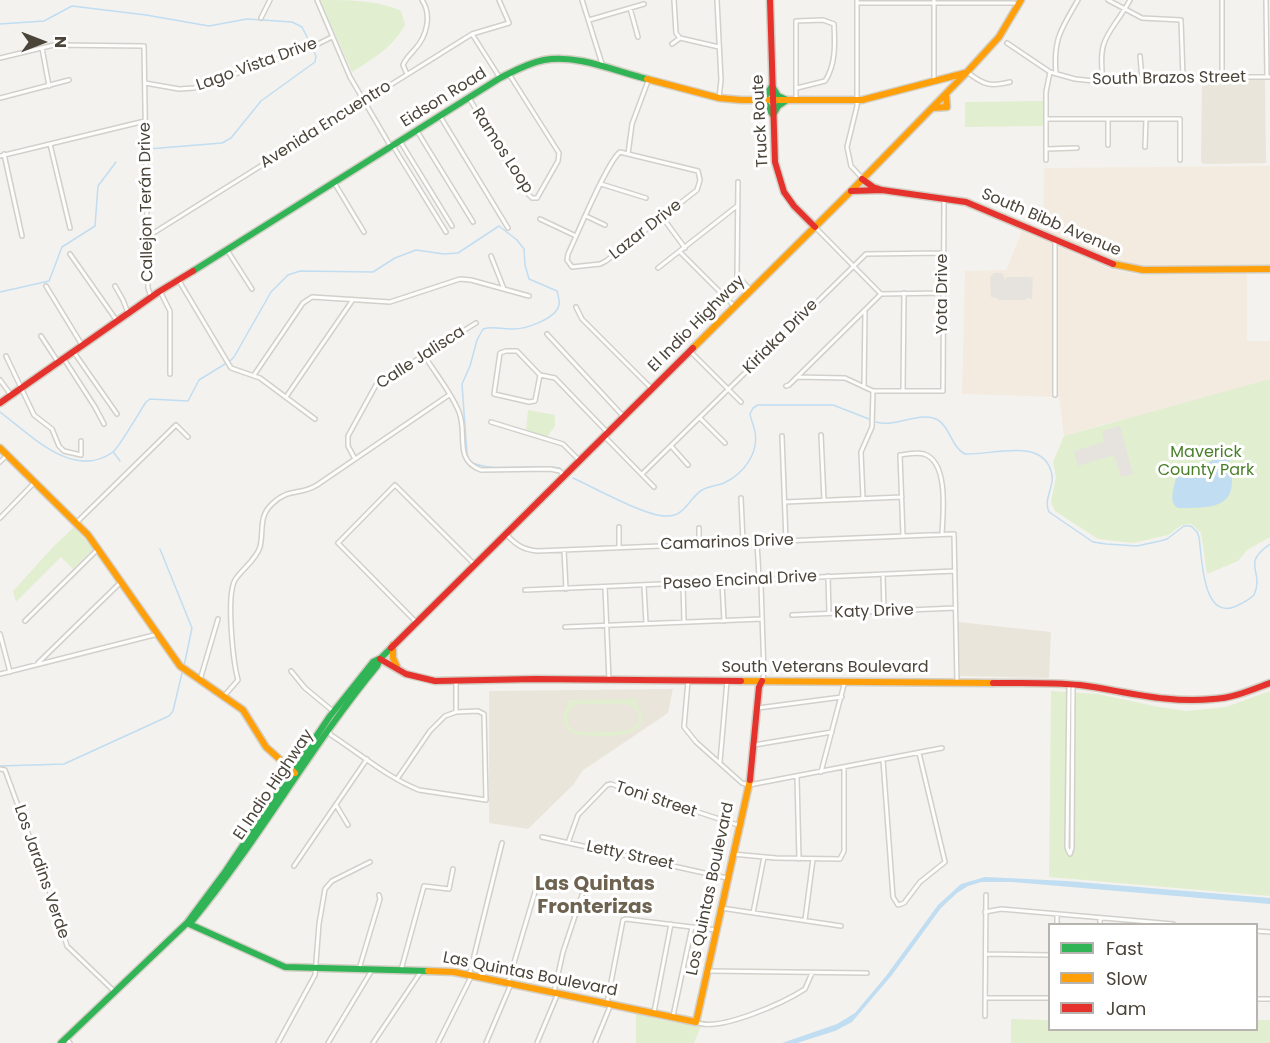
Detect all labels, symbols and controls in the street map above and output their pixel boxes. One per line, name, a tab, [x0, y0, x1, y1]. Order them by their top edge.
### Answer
north arrow	[12, 12, 72, 72]
street label: Lago Vista Drive	[194, 34, 320, 96]
text: N	[49, 36, 72, 48]
street label: Eidson Road	[398, 64, 490, 132]
street label: South Brazos Street	[1092, 68, 1246, 90]
street label: Truck Route	[749, 74, 773, 168]
street label: Avenida Encuentro	[257, 77, 395, 173]
street label: Ramos Loop	[467, 105, 537, 197]
street label: Callejon Terán Drive	[136, 122, 158, 282]
street label: South Bibb Avenue	[978, 185, 1124, 261]
street label: Lazar Drive	[606, 196, 686, 264]
street label: Yota Drive	[933, 254, 953, 334]
street label: El Indio Highway	[645, 272, 749, 376]
street label: Kiriaka Drive	[740, 296, 822, 378]
street label: Calle Jalisca	[373, 322, 469, 394]
park label: Maverick County Park	[1158, 443, 1254, 481]
street label: Camarinos Drive	[660, 531, 794, 555]
street label: Paseo Encinal Drive	[662, 567, 818, 595]
street label: Katy Drive	[834, 601, 914, 623]
street label: South Veterans Boulevard	[721, 658, 929, 678]
street label: El Indio Highway	[230, 726, 318, 844]
street label: Toni Street	[613, 778, 699, 822]
street label: Los Quintas Boulevard	[683, 801, 739, 977]
street label: Los Jardins Verde	[9, 803, 73, 941]
street label: Letty Street	[585, 837, 675, 875]
district label: Las Quintas Fronterizas	[535, 873, 655, 920]
legend	[1048, 923, 1258, 1031]
text: Fast	[1106, 936, 1143, 961]
street label: Las Quintas Boulevard	[441, 949, 619, 1001]
text: Slow	[1106, 966, 1147, 991]
text: Jam	[1106, 996, 1146, 1021]

